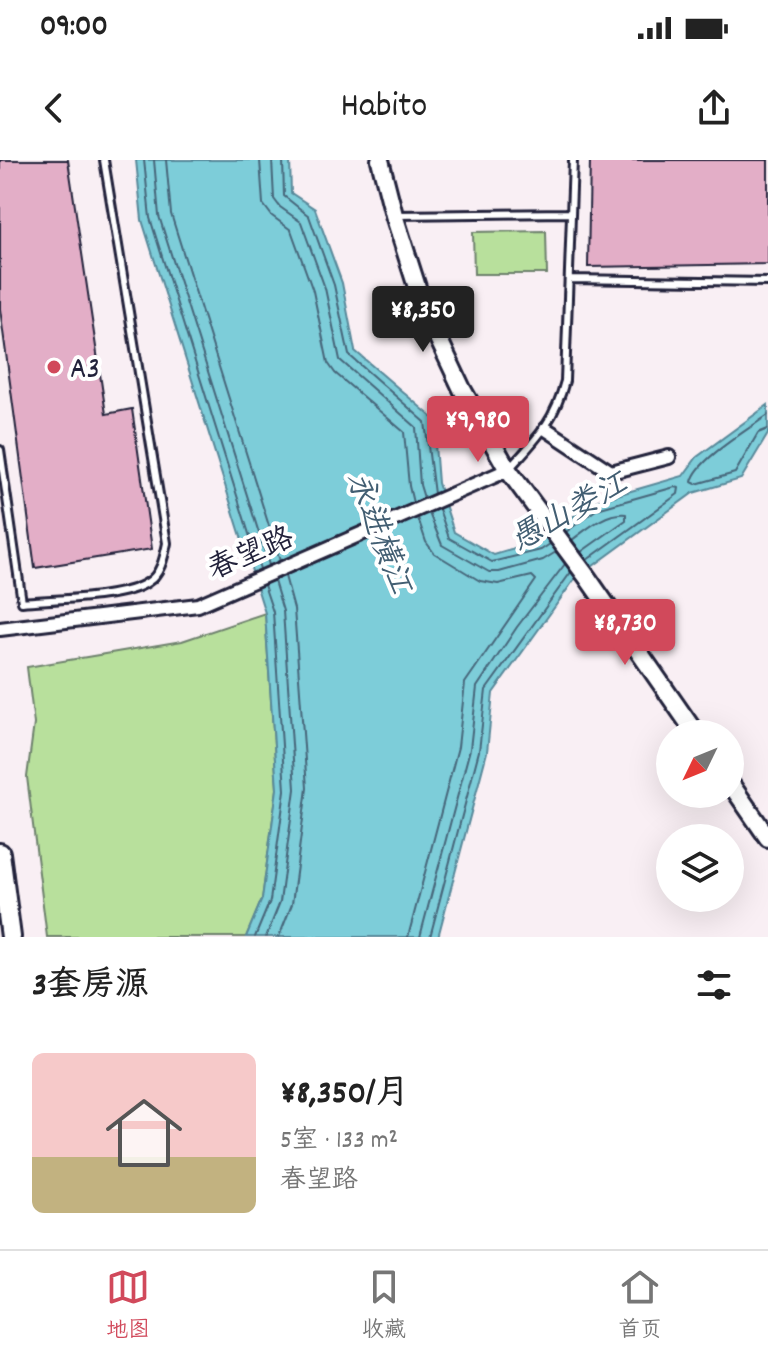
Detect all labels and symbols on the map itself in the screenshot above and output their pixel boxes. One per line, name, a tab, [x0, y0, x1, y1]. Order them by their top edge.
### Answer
pin: ¥8,350	[358, 286, 488, 354]
place label: A3	[70, 350, 100, 393]
marker: A3	[45, 358, 63, 376]
pin: ¥9,980	[413, 396, 543, 464]
water label: 愚山娄江	[503, 462, 639, 566]
water label: 永进横江	[332, 466, 421, 604]
street label: 春望路	[202, 519, 302, 594]
pin: ¥8,730	[560, 599, 690, 667]
north arrow	[656, 720, 744, 808]

